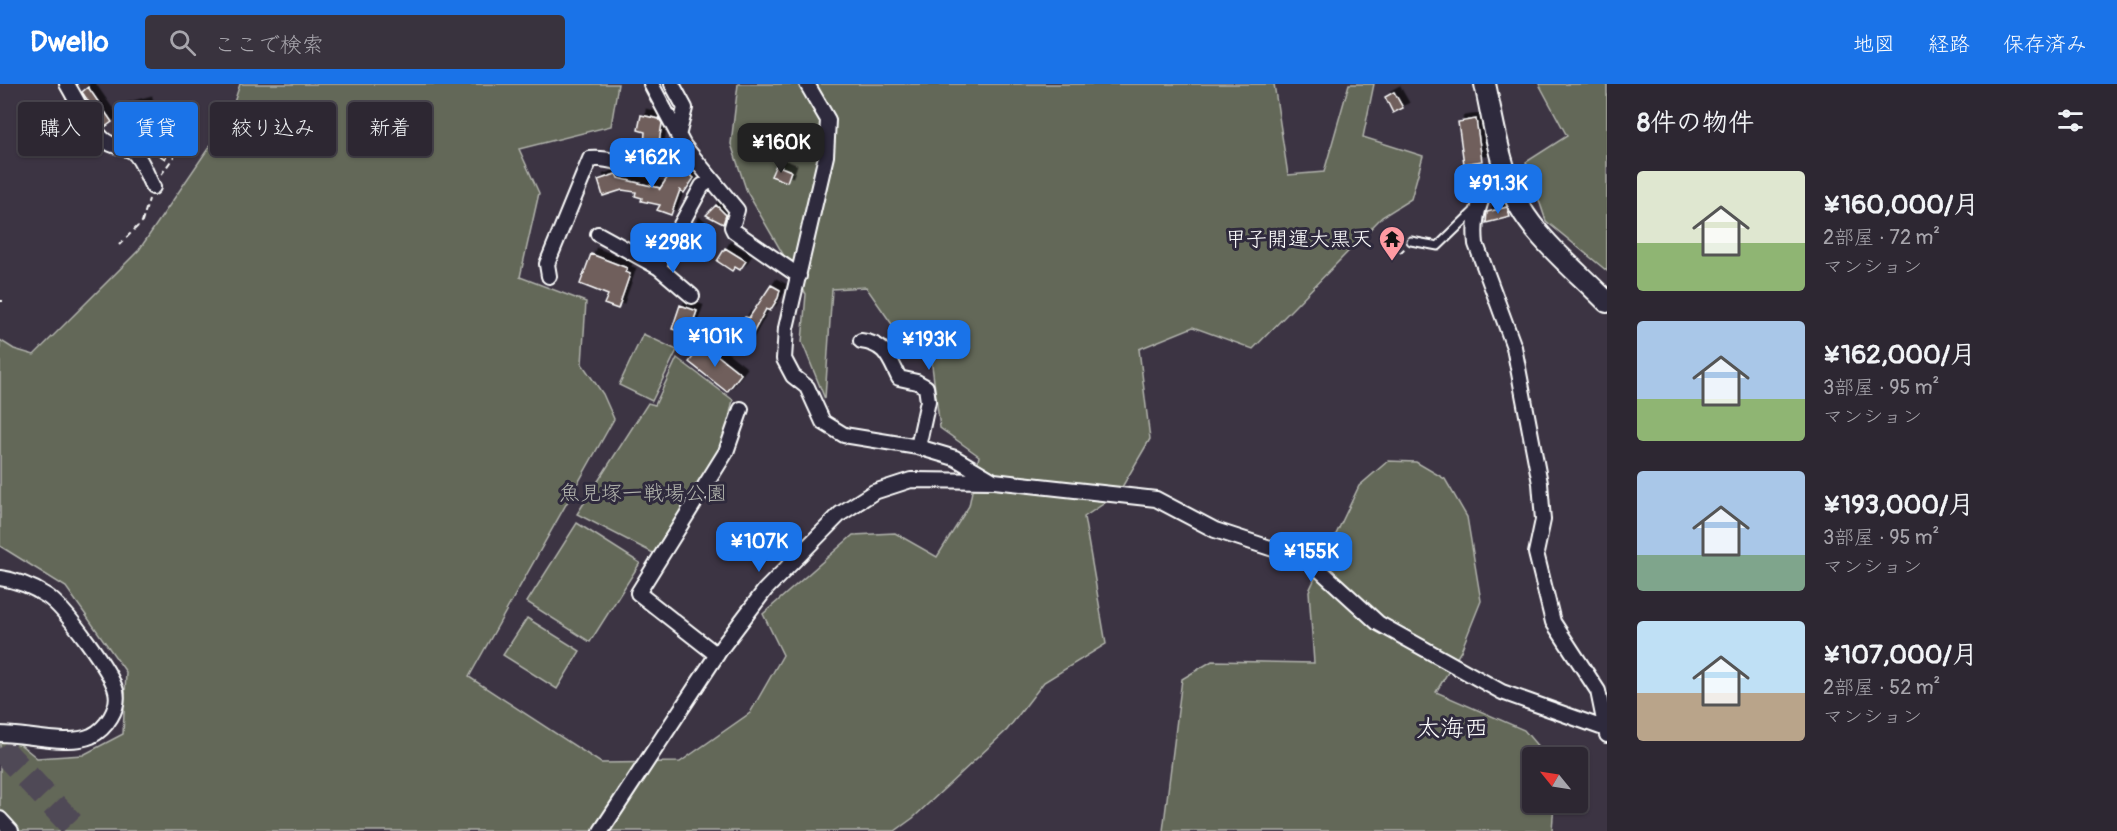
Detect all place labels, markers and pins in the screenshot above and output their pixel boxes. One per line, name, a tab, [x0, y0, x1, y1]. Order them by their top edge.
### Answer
pin: ¥160K	[739, 123, 823, 174]
pin: ¥162K	[610, 138, 694, 189]
pin: ¥91.3K	[1449, 164, 1547, 215]
pin: ¥298K	[631, 223, 715, 274]
temple icon: 甲子開運大黒天	[1377, 224, 1407, 262]
place label: 甲子開運大黒天	[1225, 226, 1372, 253]
pin: ¥101K	[673, 317, 757, 368]
pin: ¥193K	[887, 320, 971, 371]
pin: ¥107K	[717, 522, 801, 573]
pin: ¥155K	[1269, 532, 1353, 583]

